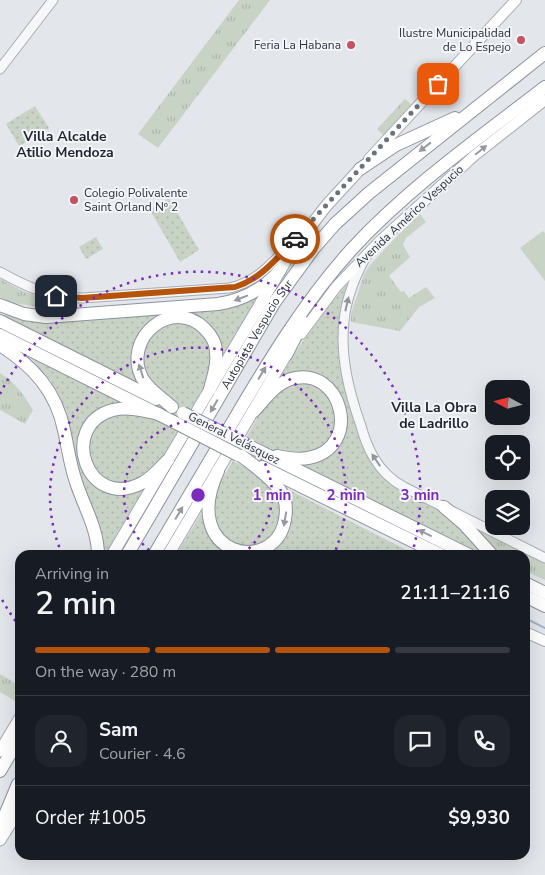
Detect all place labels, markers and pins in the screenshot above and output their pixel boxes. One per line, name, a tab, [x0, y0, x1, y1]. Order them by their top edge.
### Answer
place label: Ilustre Municipalidad de Lo Espejo	[399, 25, 511, 55]
marker: Ilustre Municipalidad de Lo Espejo	[515, 34, 527, 46]
place label: Feria La Habana	[254, 37, 341, 53]
marker: Feria La Habana	[345, 39, 357, 51]
pin	[417, 63, 459, 105]
place label: Colegio Polivalente Saint Orland Nº 2	[84, 185, 188, 215]
marker: Colegio Polivalente Saint Orland Nº 2	[68, 194, 80, 206]
pin	[35, 275, 77, 317]
centre of rings	[189, 486, 207, 504]

